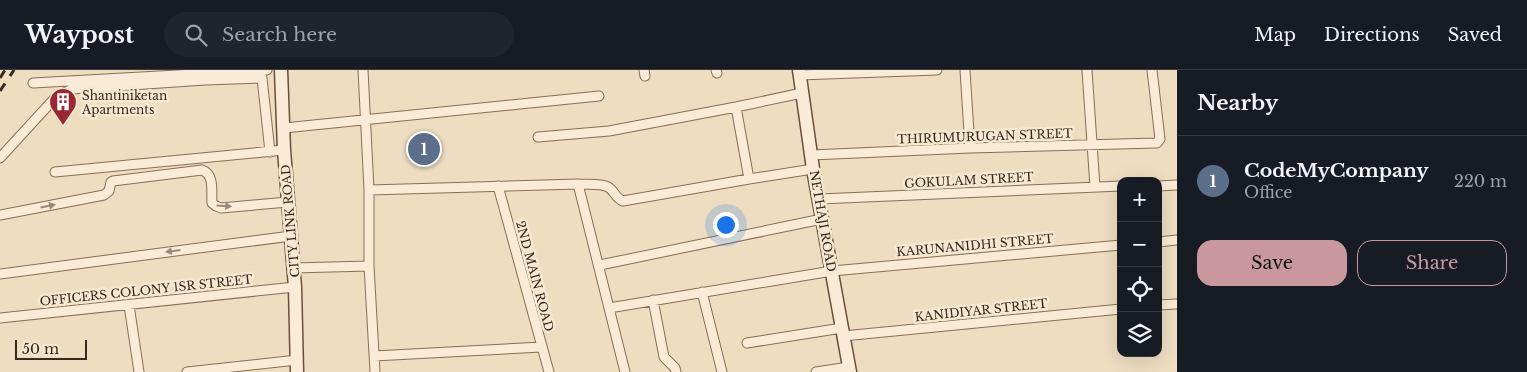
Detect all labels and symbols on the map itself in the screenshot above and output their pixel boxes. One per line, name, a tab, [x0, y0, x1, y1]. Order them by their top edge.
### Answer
building icon: Shantiniketan Apartments	[48, 87, 78, 126]
place label: Shantiniketan Apartments	[81, 88, 167, 117]
street label: THIRUMURUGAN STREET	[897, 125, 1073, 147]
pin: 1	[408, 130, 440, 168]
street label: CITY LINK ROAD	[278, 164, 302, 278]
street label: NETHAJI ROAD	[807, 169, 839, 273]
street label: GOKULAM STREET	[904, 169, 1034, 191]
one-way arrow	[40, 201, 56, 209]
one-way arrow	[216, 203, 232, 211]
your location	[713, 212, 739, 238]
street label: 2ND MAIN ROAD	[513, 219, 557, 333]
street label: KARUNANIDHI STREET	[896, 231, 1055, 259]
one-way arrow	[165, 247, 181, 255]
street label: OFFICERS COLONY 1SR STREET	[39, 271, 253, 309]
street label: KANIDIYAR STREET	[914, 296, 1048, 324]
scale bar	[15, 337, 88, 360]

